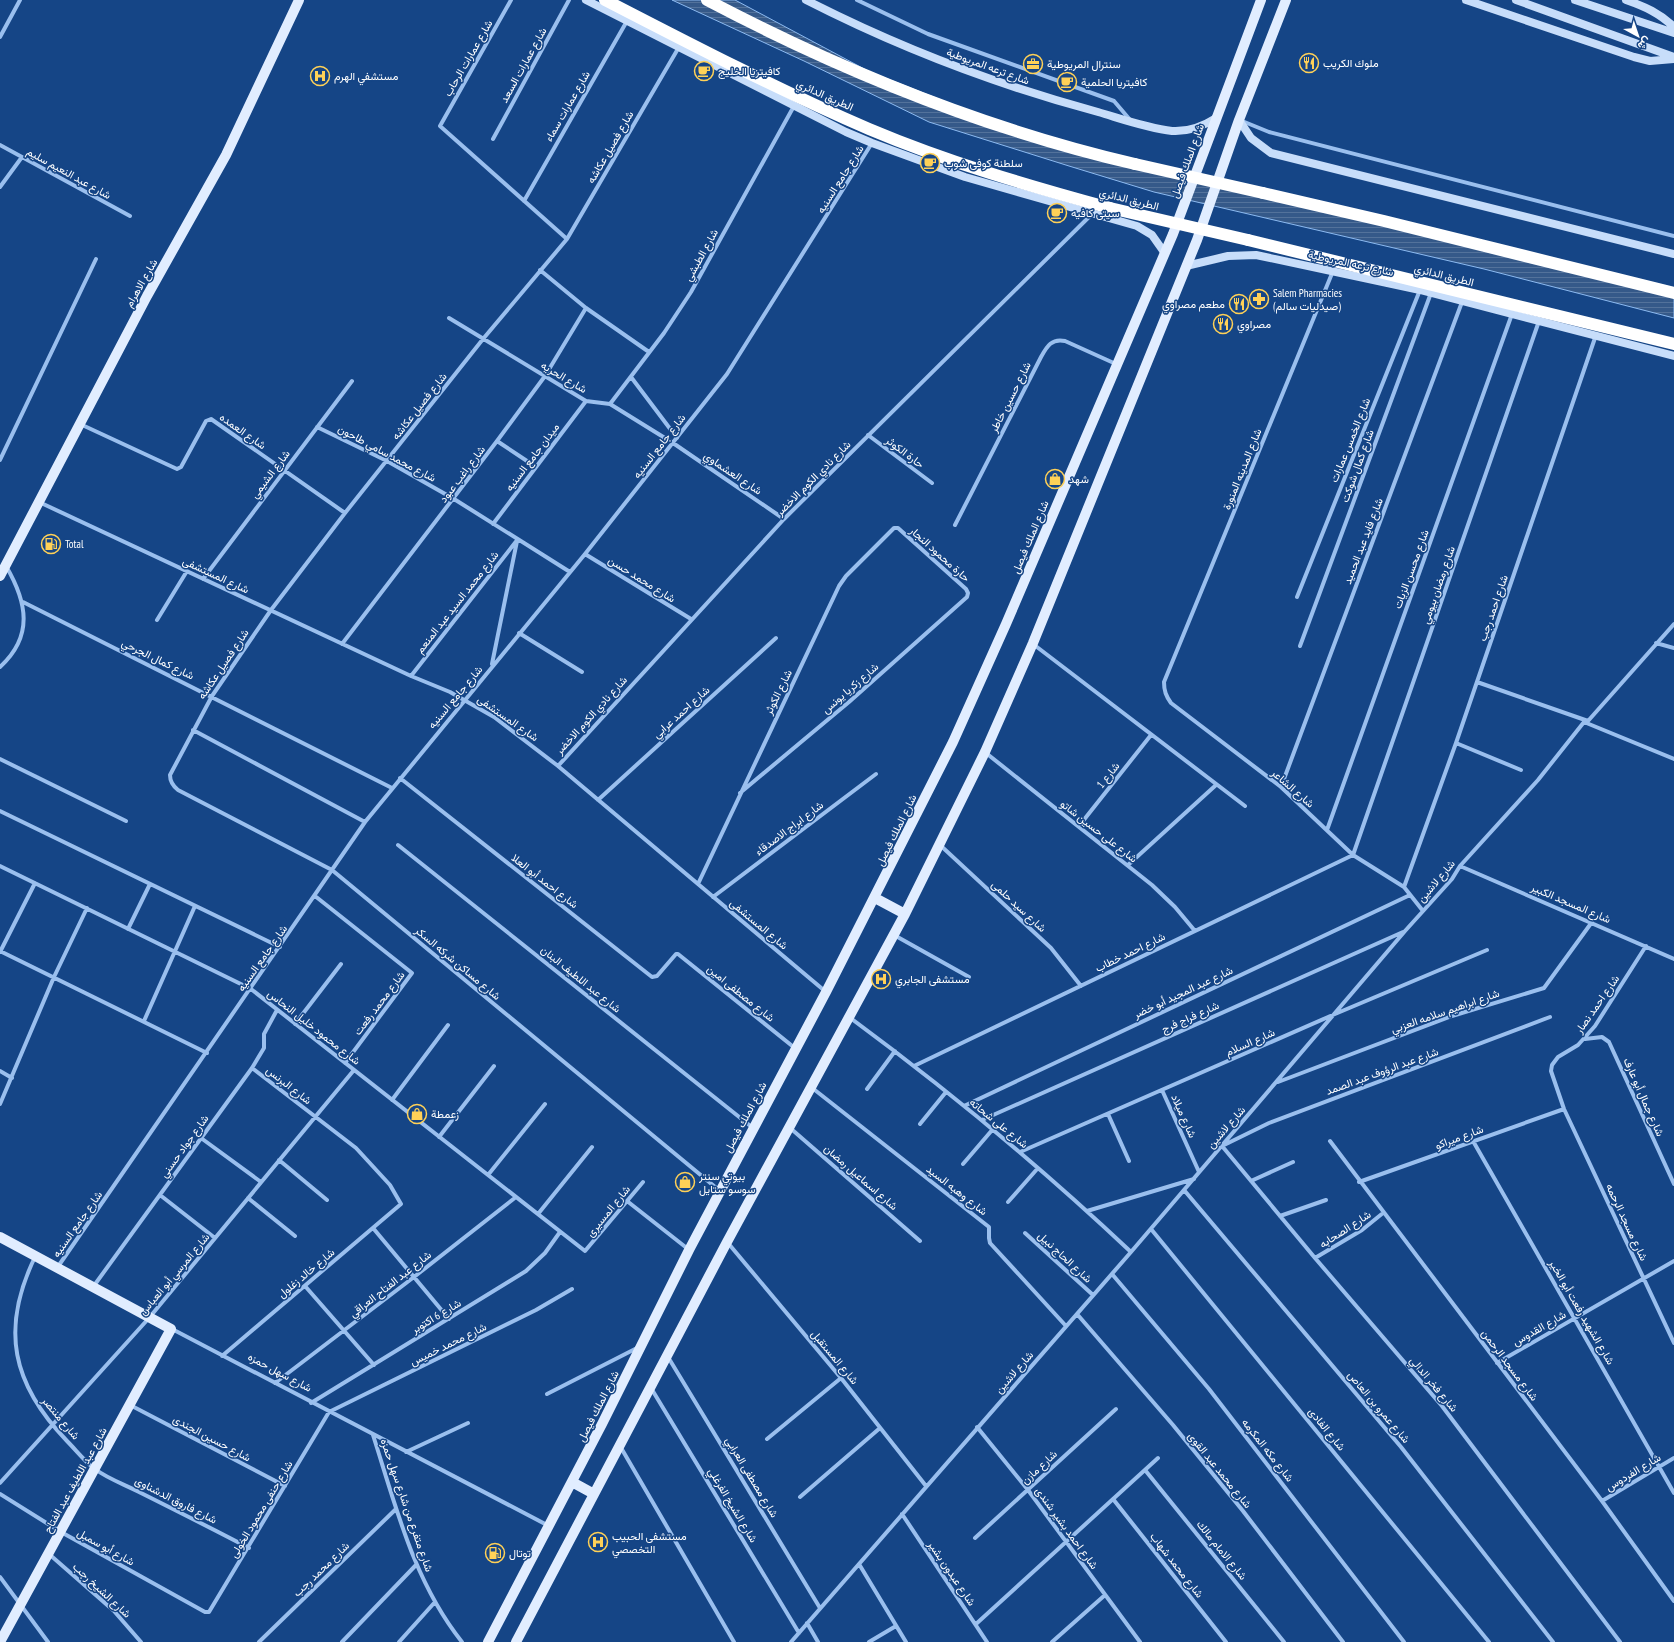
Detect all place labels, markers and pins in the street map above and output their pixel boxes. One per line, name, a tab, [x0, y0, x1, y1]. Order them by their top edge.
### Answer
restaurant icon: ملوك الكريب	[1298, 52, 1320, 74]
office icon: سنترال المريوطية	[1022, 53, 1044, 75]
place label: ملوك الكريب	[1323, 56, 1379, 70]
place label: سنترال المريوطية	[1047, 57, 1121, 71]
cafe icon: كافيتريا الخليج	[693, 60, 715, 82]
place label: كافيتريا الخليج	[718, 64, 781, 79]
hospital icon: مستشفي الهرم	[309, 65, 331, 87]
place label: مستشفي الهرم	[334, 69, 399, 86]
cafe icon: كافيتريا الحلمية	[1056, 71, 1078, 93]
place label: كافيتريا الحلمية	[1081, 75, 1147, 89]
cafe icon: سلطنة كوفى شوب	[919, 152, 941, 174]
place label: سلطنة كوفى شوب	[944, 156, 1023, 170]
cafe icon: سيتى كافيه	[1046, 202, 1068, 224]
place label: سيتى كافيه	[1071, 206, 1120, 220]
place label: Salem Pharmacies (صيدليات سالم)	[1273, 286, 1342, 314]
pharmacy icon: Salem Pharmacies (صيدليات سالم)	[1248, 288, 1270, 310]
restaurant icon: مطعم مصراوي	[1228, 293, 1250, 315]
place label: مطعم مصراوي	[1162, 297, 1225, 314]
restaurant icon: مصراوي	[1212, 313, 1234, 335]
place label: مصراوي	[1237, 317, 1271, 334]
shop icon: شهد	[1044, 468, 1066, 490]
place label: شهد	[1069, 472, 1089, 486]
fuel station icon: Total	[40, 533, 62, 555]
place label: Total	[65, 537, 84, 551]
hospital icon: مستشفى الجابري	[870, 968, 892, 990]
place label: مستشفى الجابري	[895, 972, 970, 989]
shop icon: زعمطة	[406, 1103, 428, 1125]
place label: زعمطة	[431, 1107, 459, 1121]
place label: بيوتي سنتر سوسو ستايل	[698, 1169, 756, 1196]
shop icon: بيوتي سنتر سوسو ستايل	[674, 1171, 696, 1193]
place label: مستشفى الحبيب التخصصي	[612, 1529, 687, 1559]
hospital icon: مستشفى الحبيب التخصصي	[587, 1531, 609, 1553]
fuel station icon: توتال	[484, 1542, 506, 1564]
place label: توتال	[509, 1546, 531, 1560]

